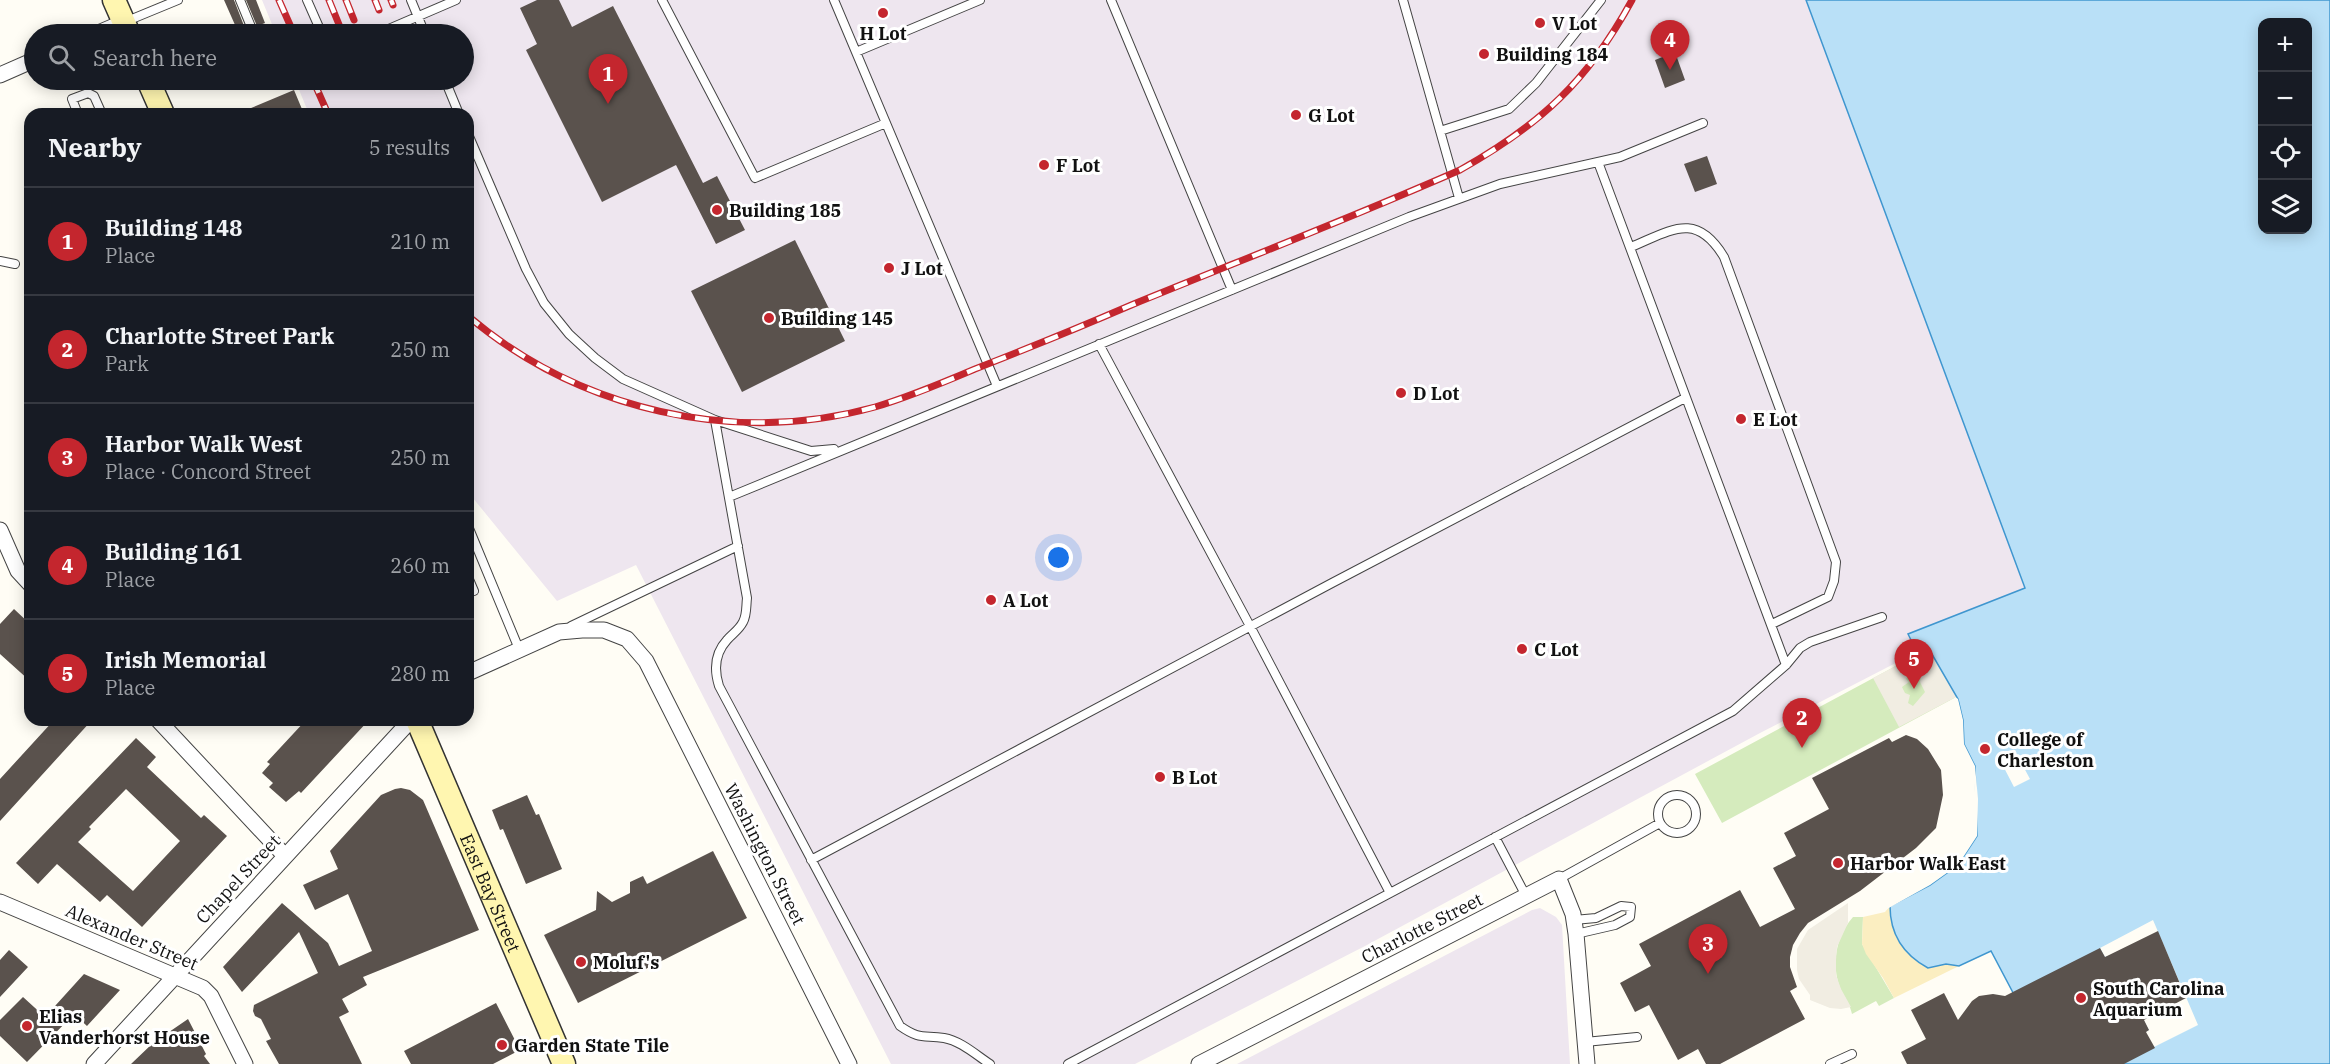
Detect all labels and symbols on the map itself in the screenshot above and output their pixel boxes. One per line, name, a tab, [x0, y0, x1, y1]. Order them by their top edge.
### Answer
marker: H Lot	[876, 6, 890, 20]
place label: V Lot	[1552, 12, 1597, 35]
marker: V Lot	[1533, 16, 1547, 30]
pin: 4	[1650, 20, 1690, 70]
place label: H Lot	[859, 22, 907, 45]
place label: Building 184	[1496, 43, 1609, 66]
marker: Building 184	[1477, 47, 1491, 61]
pin: 1	[588, 54, 628, 104]
place label: G Lot	[1308, 104, 1355, 127]
marker: G Lot	[1289, 108, 1303, 122]
place label: F Lot	[1056, 154, 1100, 177]
marker: F Lot	[1037, 158, 1051, 172]
place label: Building 185	[729, 199, 841, 222]
marker: Building 185	[710, 203, 724, 217]
place label: J Lot	[901, 257, 943, 280]
marker: J Lot	[882, 261, 896, 275]
place label: Building 145	[781, 307, 893, 330]
marker: Building 145	[762, 311, 776, 325]
place label: D Lot	[1413, 382, 1459, 405]
marker: D Lot	[1394, 386, 1408, 400]
place label: E Lot	[1753, 408, 1798, 431]
marker: E Lot	[1734, 412, 1748, 426]
your location	[1044, 543, 1073, 572]
place label: A Lot	[1003, 589, 1048, 612]
marker: A Lot	[984, 593, 998, 607]
place label: C Lot	[1534, 638, 1579, 661]
pin: 5	[1894, 640, 1934, 689]
marker: C Lot	[1515, 642, 1529, 656]
pin: 2	[1782, 698, 1822, 748]
place label: College of Charleston	[1997, 728, 2094, 772]
marker: College of Charleston	[1978, 742, 1992, 756]
place label: B Lot	[1172, 766, 1217, 789]
marker: B Lot	[1153, 770, 1167, 784]
street label: Washington Street	[719, 779, 811, 929]
street label: Chapel Street	[191, 830, 285, 928]
street label: East Bay Street	[455, 830, 526, 956]
place label: Harbor Walk East	[1850, 852, 2006, 875]
marker: Harbor Walk East	[1831, 856, 1845, 870]
street label: Charlotte Street	[1357, 888, 1487, 968]
street label: Alexander Street	[62, 899, 202, 975]
pin: 3	[1688, 924, 1728, 974]
place label: Moluf's	[593, 951, 659, 974]
marker: Moluf's	[574, 955, 588, 969]
place label: South Carolina Aquarium	[2093, 977, 2225, 1021]
marker: South Carolina Aquarium	[2074, 991, 2088, 1005]
place label: Elias Vanderhorst House	[39, 1005, 210, 1049]
marker: Elias Vanderhorst House	[20, 1019, 34, 1033]
place label: Garden State Tile	[514, 1034, 669, 1057]
marker: Garden State Tile	[495, 1038, 509, 1052]

